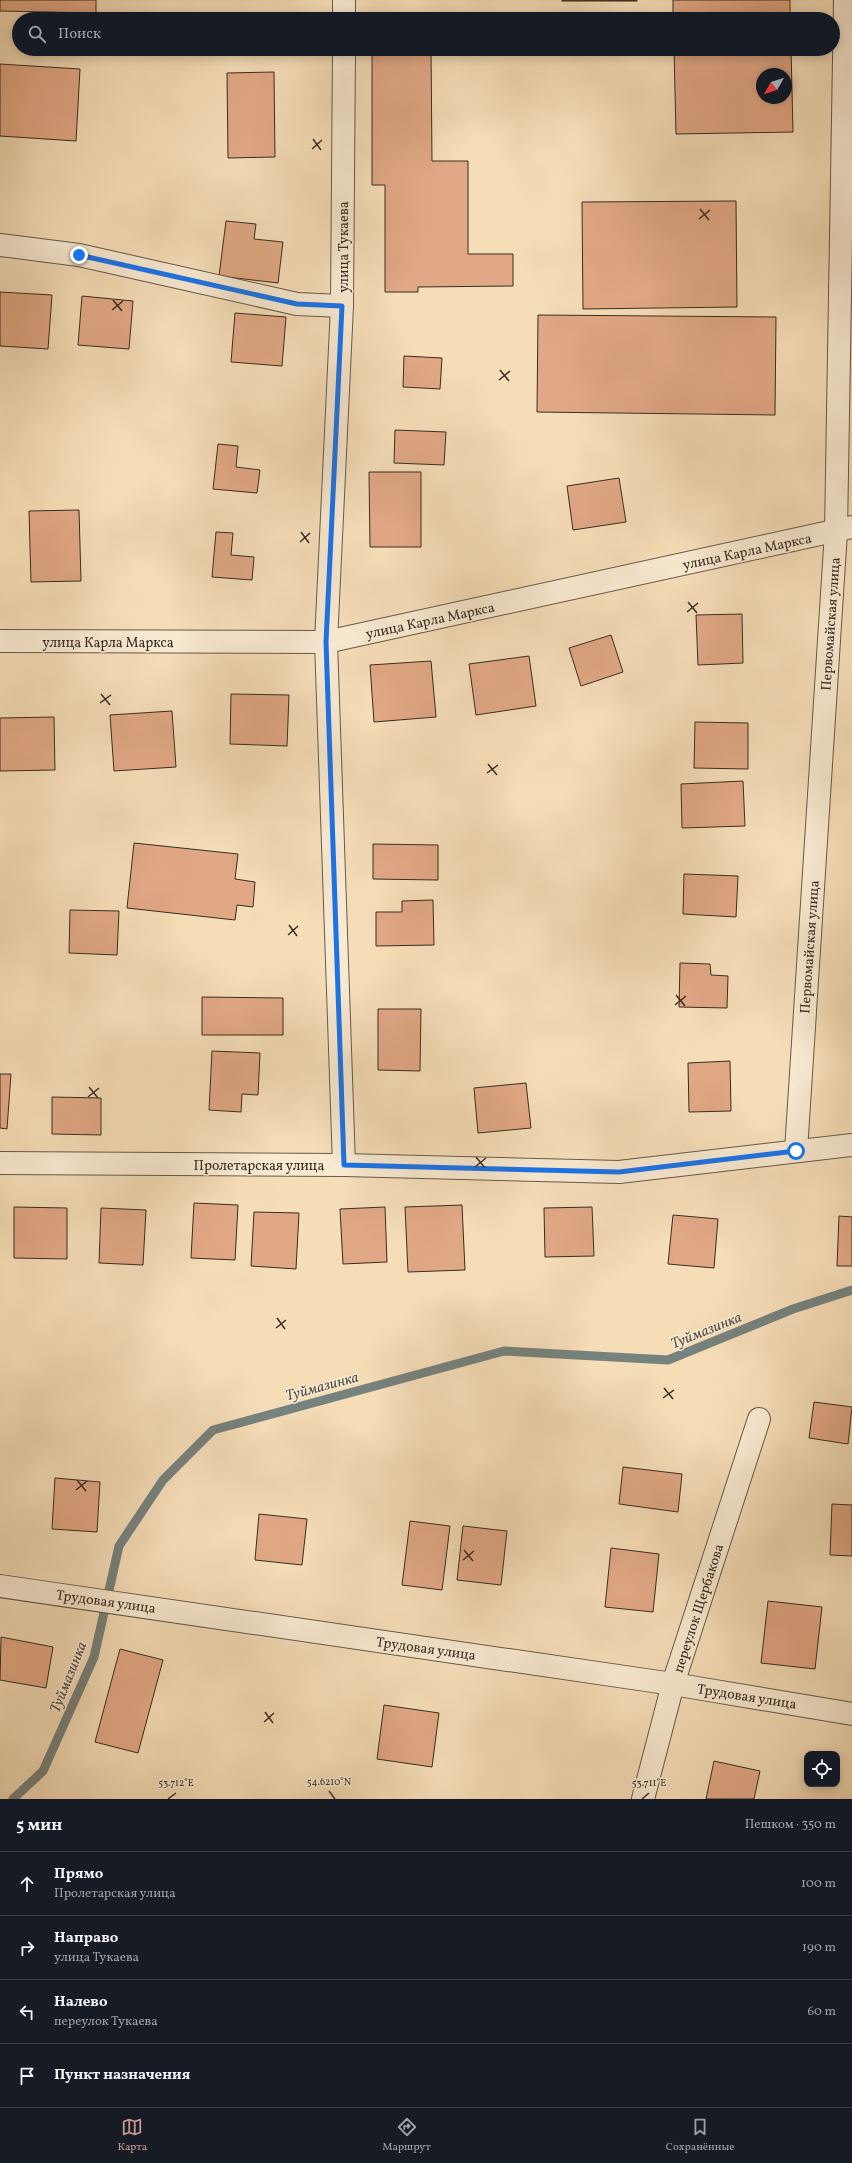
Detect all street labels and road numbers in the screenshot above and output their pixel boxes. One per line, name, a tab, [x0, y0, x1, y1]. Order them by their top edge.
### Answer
street label: улица Тукаева	[335, 201, 354, 293]
street label: улица Карла Маркса	[681, 530, 814, 575]
street label: Первомайская улица	[817, 557, 846, 692]
street label: улица Карла Маркса	[364, 599, 497, 644]
street label: улица Карла Маркса	[42, 634, 174, 653]
street label: Первомайская улица	[796, 880, 825, 1015]
street label: Пролетарская улица	[194, 1157, 325, 1176]
street label: переулок Щербакова	[670, 1542, 729, 1675]
street label: Трудовая улица	[55, 1586, 157, 1619]
street label: Трудовая улица	[375, 1633, 477, 1666]
street label: Трудовая улица	[696, 1680, 798, 1715]

